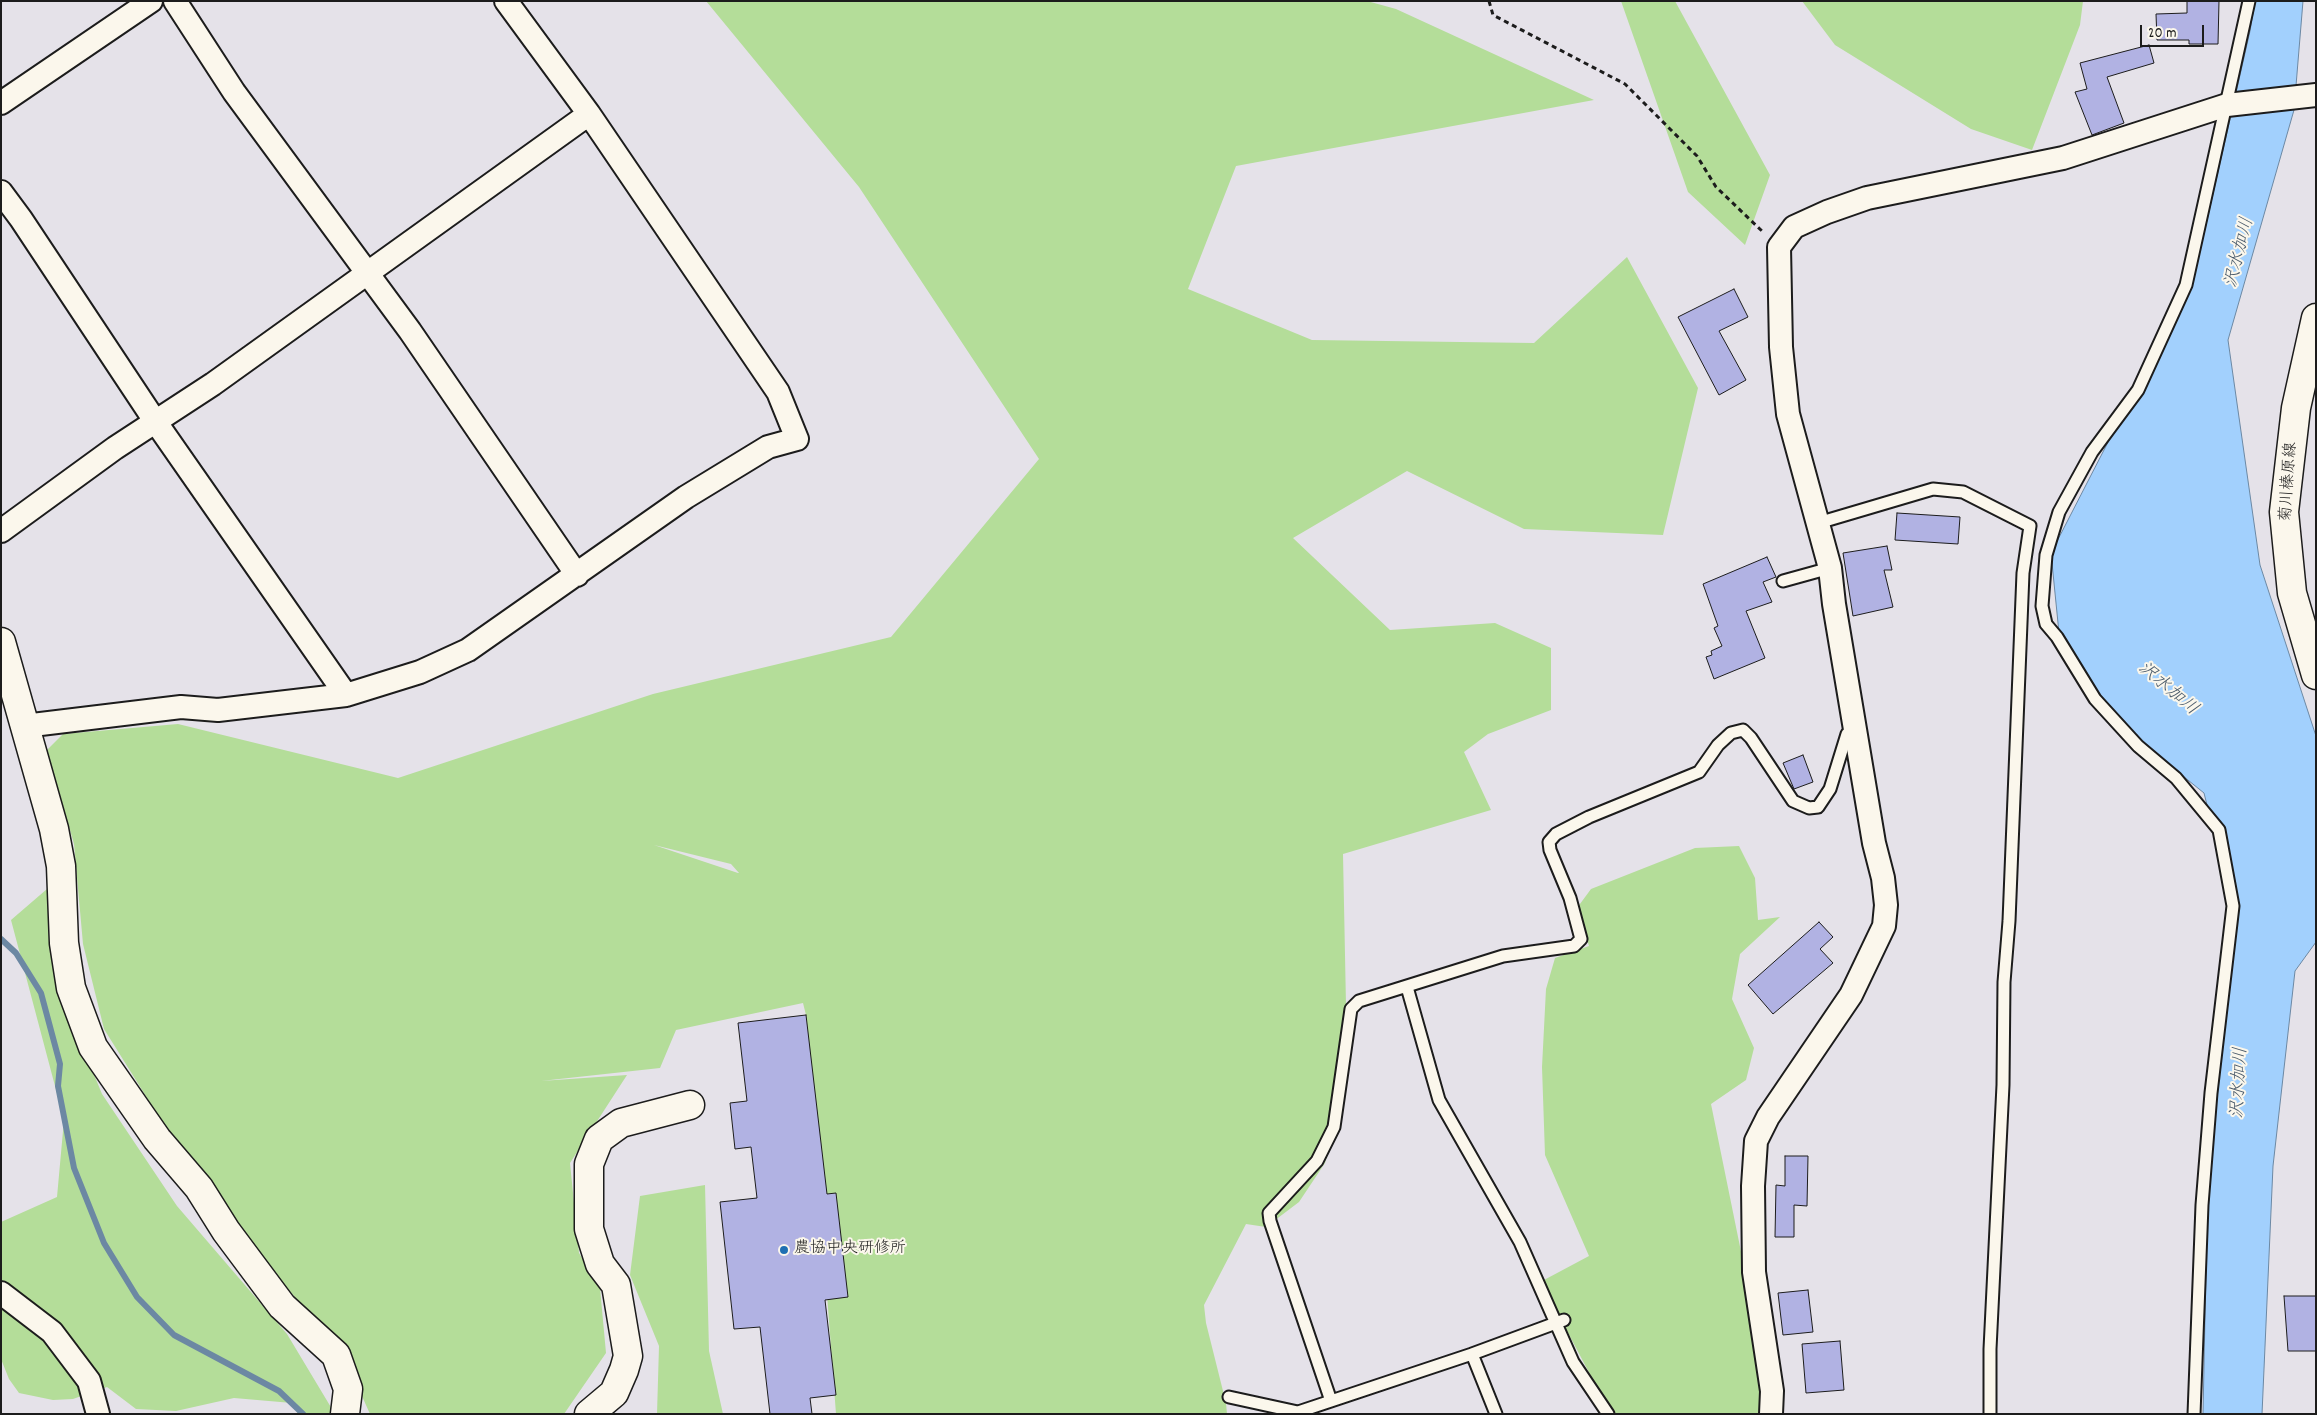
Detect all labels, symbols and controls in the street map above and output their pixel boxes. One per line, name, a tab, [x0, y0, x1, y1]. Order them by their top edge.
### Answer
scale bar	[2142, 15, 2206, 47]
text: 20 m	[2148, 23, 2176, 45]
water label: 沢水加川	[2222, 215, 2260, 291]
street label: 菊川榛原線	[2278, 441, 2302, 523]
water label: 沢水加川	[2132, 659, 2202, 721]
water label: 沢水加川	[2228, 1046, 2254, 1120]
place label: 農協中央研修所	[794, 1240, 906, 1260]
marker: 農協中央研修所	[778, 1244, 790, 1256]

